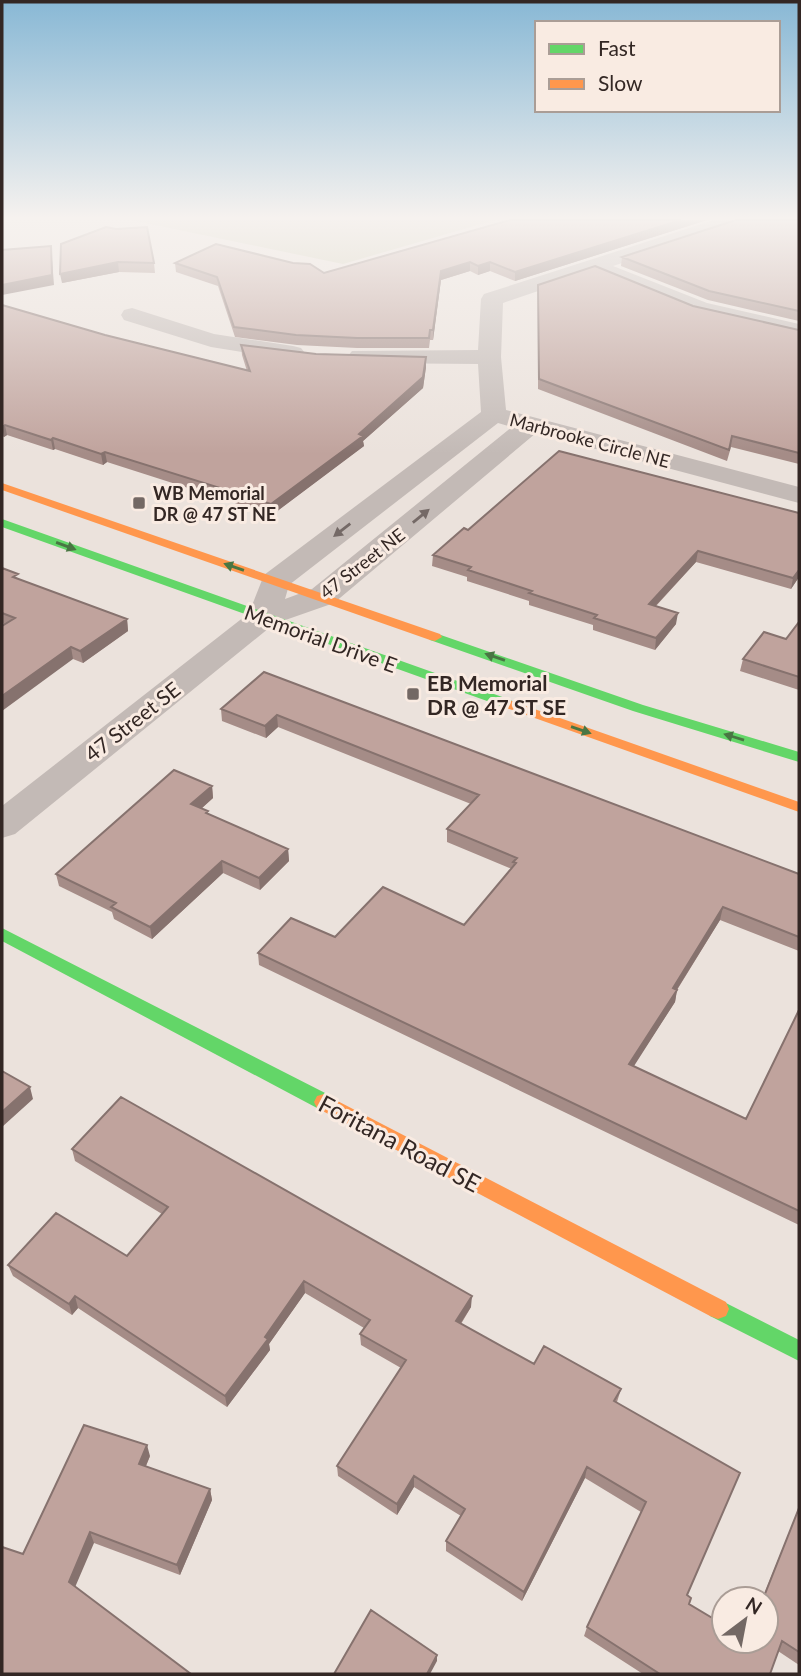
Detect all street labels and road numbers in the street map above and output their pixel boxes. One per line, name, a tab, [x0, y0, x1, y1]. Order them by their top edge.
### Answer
street label: Marbrooke Circle NE	[507, 408, 673, 472]
street label: 47 Street NE	[315, 523, 409, 603]
street label: Memorial Drive E	[241, 599, 401, 677]
street label: 47 Street SE	[79, 676, 185, 766]
street label: Foritana Road SE	[314, 1088, 486, 1198]

